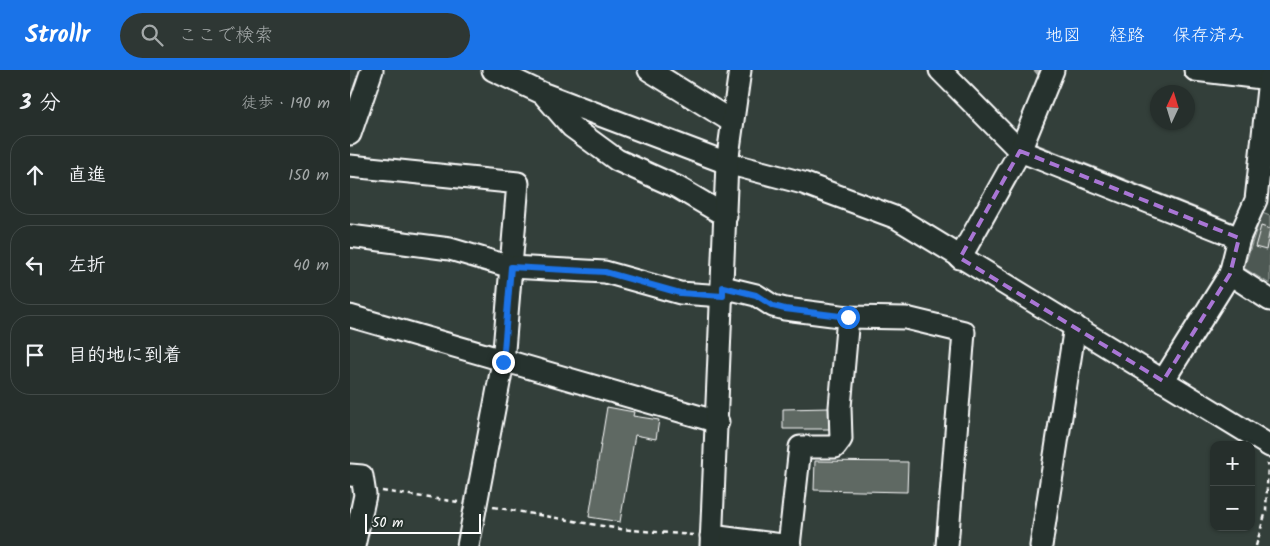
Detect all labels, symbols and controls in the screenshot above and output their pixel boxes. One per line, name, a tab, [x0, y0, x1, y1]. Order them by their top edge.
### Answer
search box	[120, 13, 470, 58]
text: Strollr	[25, 16, 90, 55]
icon: search	[138, 21, 166, 49]
text: ここで検索	[178, 21, 273, 51]
text: 地図	[1045, 22, 1081, 51]
text: 経路	[1109, 22, 1145, 51]
text: 保存済み	[1173, 22, 1245, 51]
north arrow	[1150, 85, 1195, 130]
text: 3 分	[20, 87, 61, 120]
text: 徒歩 · 190 m	[241, 91, 330, 116]
icon: ahead	[21, 161, 49, 189]
text: 直進	[68, 161, 106, 191]
text: 150 m	[288, 163, 329, 188]
icon: left	[21, 251, 49, 279]
text: 左折	[68, 251, 106, 281]
text: 40 m	[293, 253, 329, 278]
route start	[837, 306, 860, 329]
icon: arrive	[21, 341, 49, 369]
text: 目的地に到着	[68, 341, 182, 371]
route end	[492, 351, 515, 374]
map controls	[1210, 441, 1255, 531]
button: +	[1210, 441, 1255, 486]
button: −	[1210, 486, 1255, 531]
scale bar	[365, 511, 481, 534]
text: 50 m	[372, 512, 403, 534]

